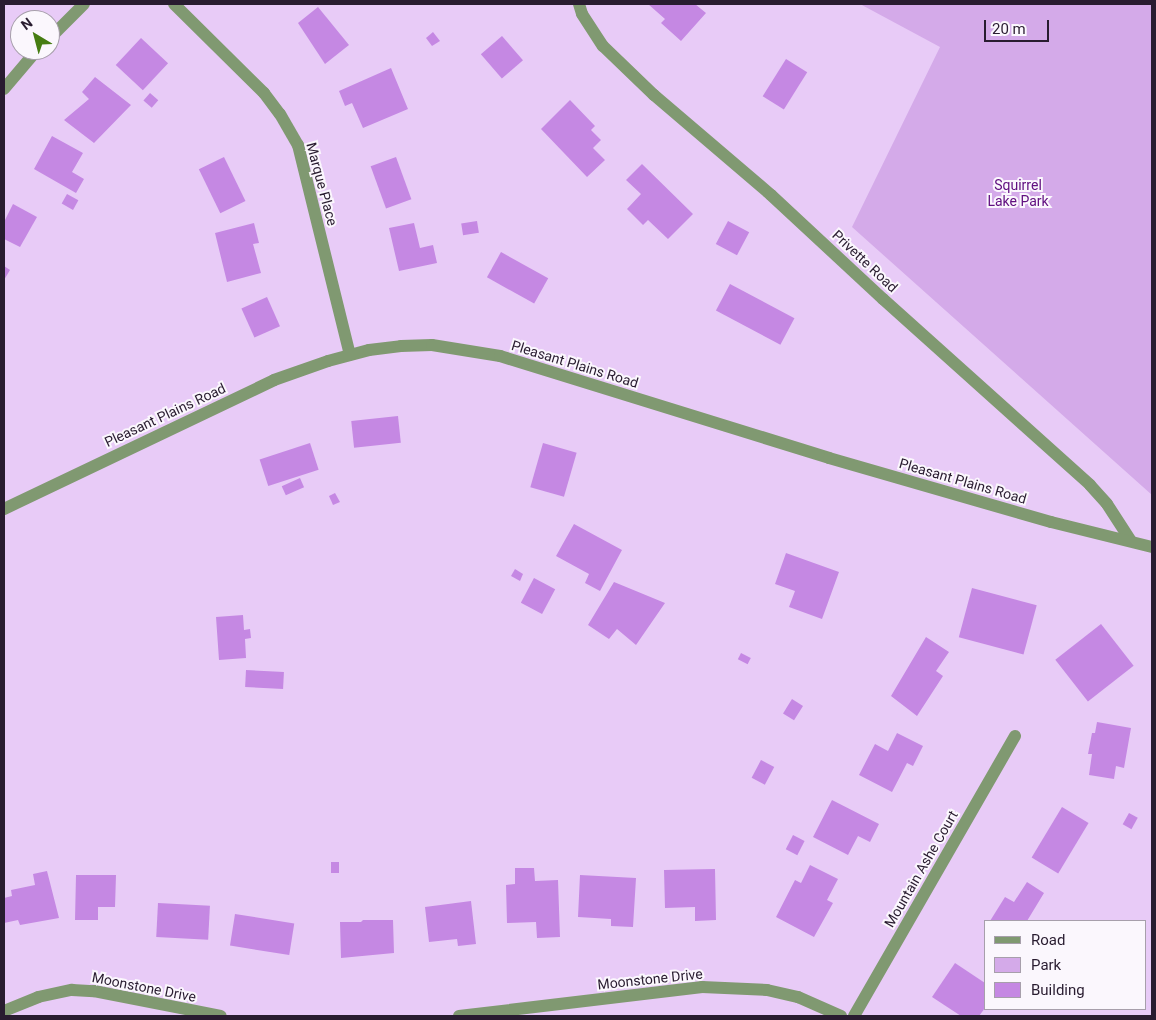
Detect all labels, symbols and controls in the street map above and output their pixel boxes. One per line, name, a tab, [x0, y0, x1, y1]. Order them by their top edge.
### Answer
north arrow	[10, 10, 60, 60]
scale bar	[986, 10, 1051, 42]
text: N	[18, 14, 35, 33]
text: 20 m	[992, 20, 1026, 38]
street label: Marque Place	[303, 140, 341, 228]
park label: Squirrel Lake Park	[987, 177, 1049, 210]
street label: Privette Road	[829, 226, 901, 296]
street label: Pleasant Plains Road	[510, 337, 640, 391]
street label: Pleasant Plains Road	[102, 380, 228, 450]
street label: Pleasant Plains Road	[897, 455, 1029, 507]
street label: Mountain Ashe Court	[881, 808, 961, 930]
legend	[984, 920, 1146, 1010]
text: Road	[1031, 931, 1065, 949]
text: Park	[1031, 956, 1061, 974]
street label: Moonstone Drive	[597, 965, 703, 993]
street label: Moonstone Drive	[91, 969, 197, 1005]
text: Building	[1031, 981, 1085, 999]

